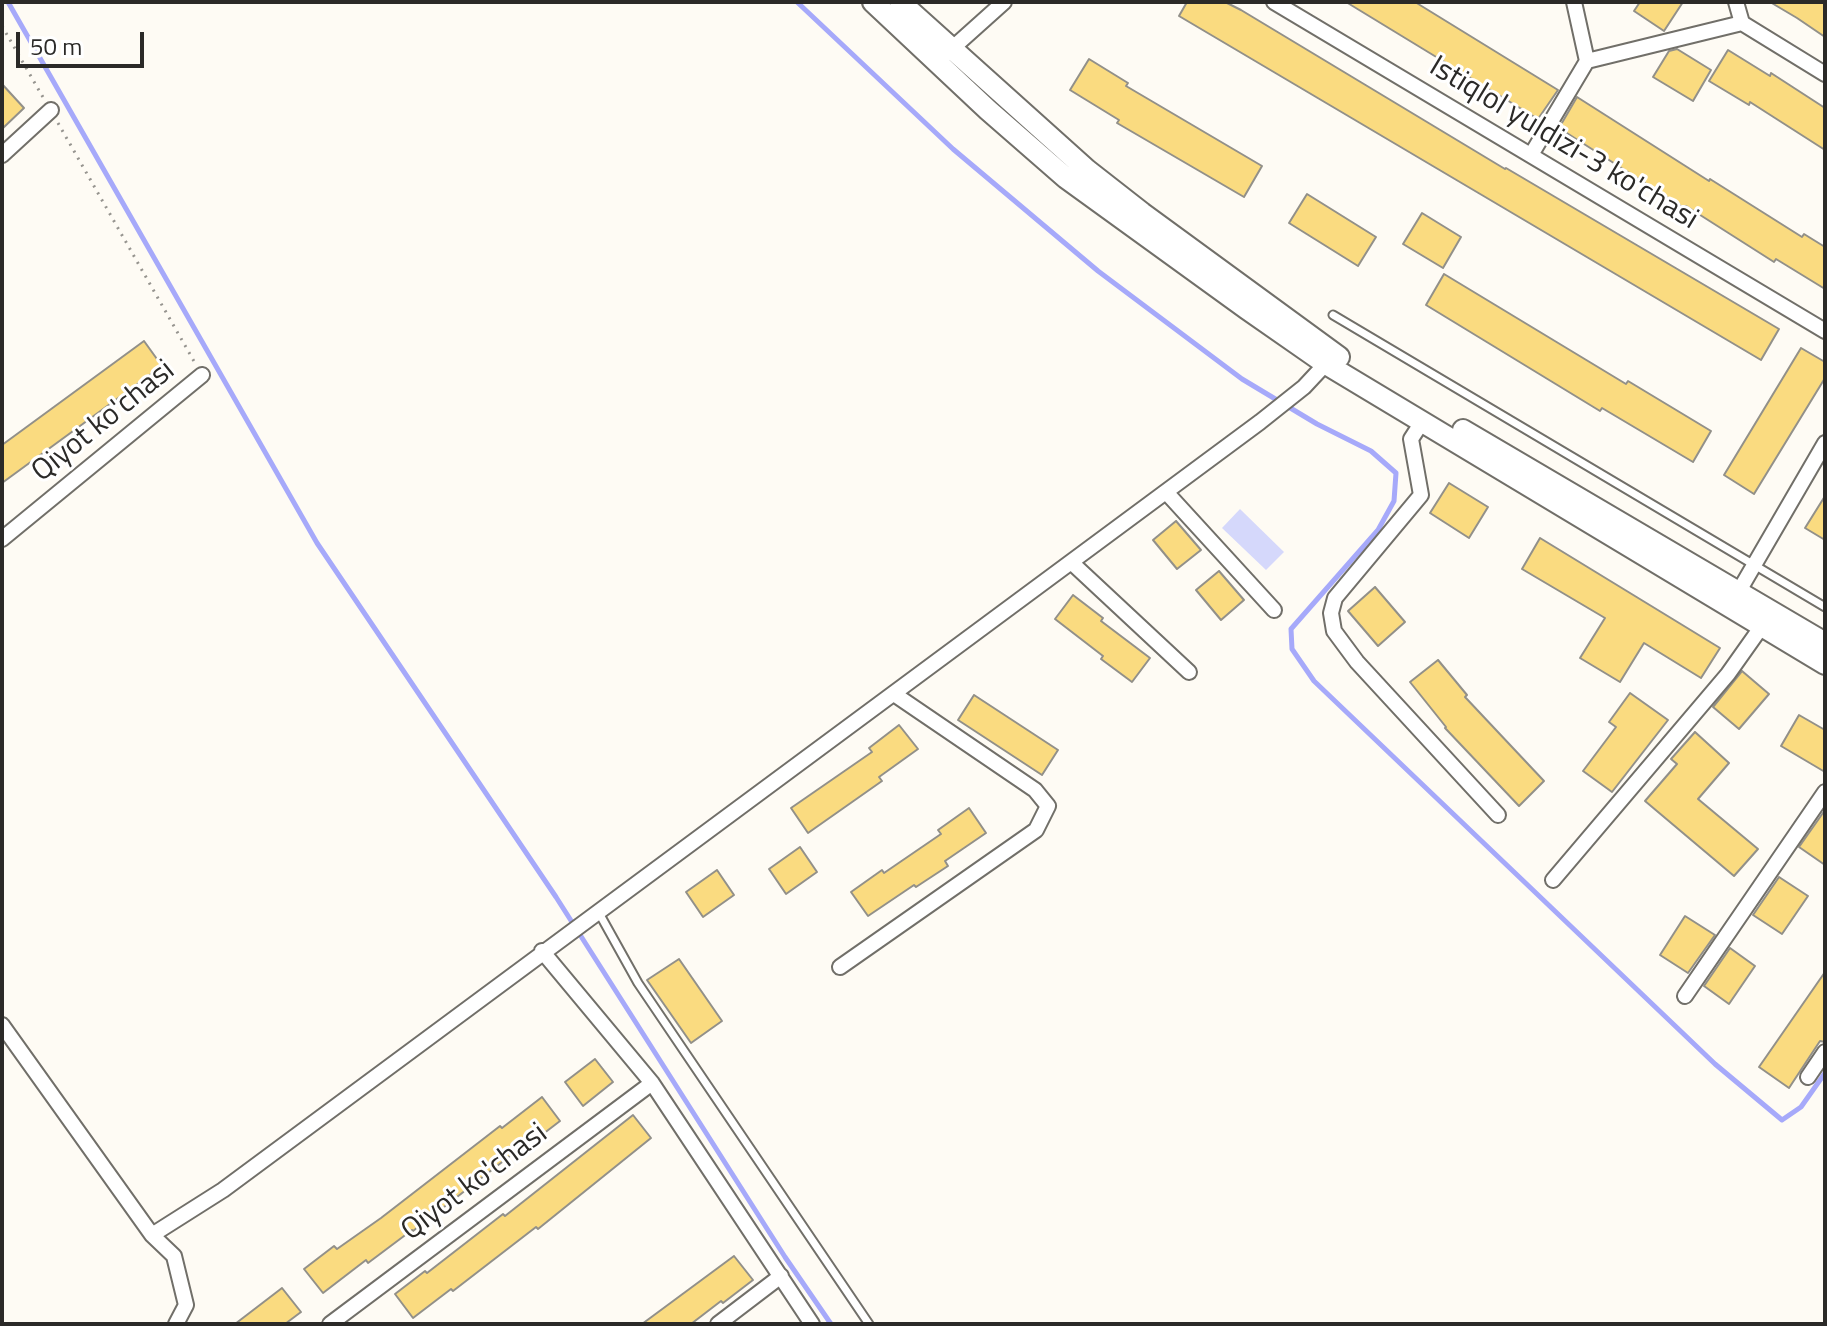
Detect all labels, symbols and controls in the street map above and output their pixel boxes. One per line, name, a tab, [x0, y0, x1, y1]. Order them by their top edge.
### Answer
scale bar	[20, 16, 148, 66]
text: 50 m	[30, 28, 82, 64]
street label: Istiqlol yuldizi-3 ko'chasi	[1422, 50, 1704, 238]
street label: Qiyot ko'chasi	[25, 353, 183, 491]
street label: Qiyot ko'chasi	[395, 1116, 555, 1250]

